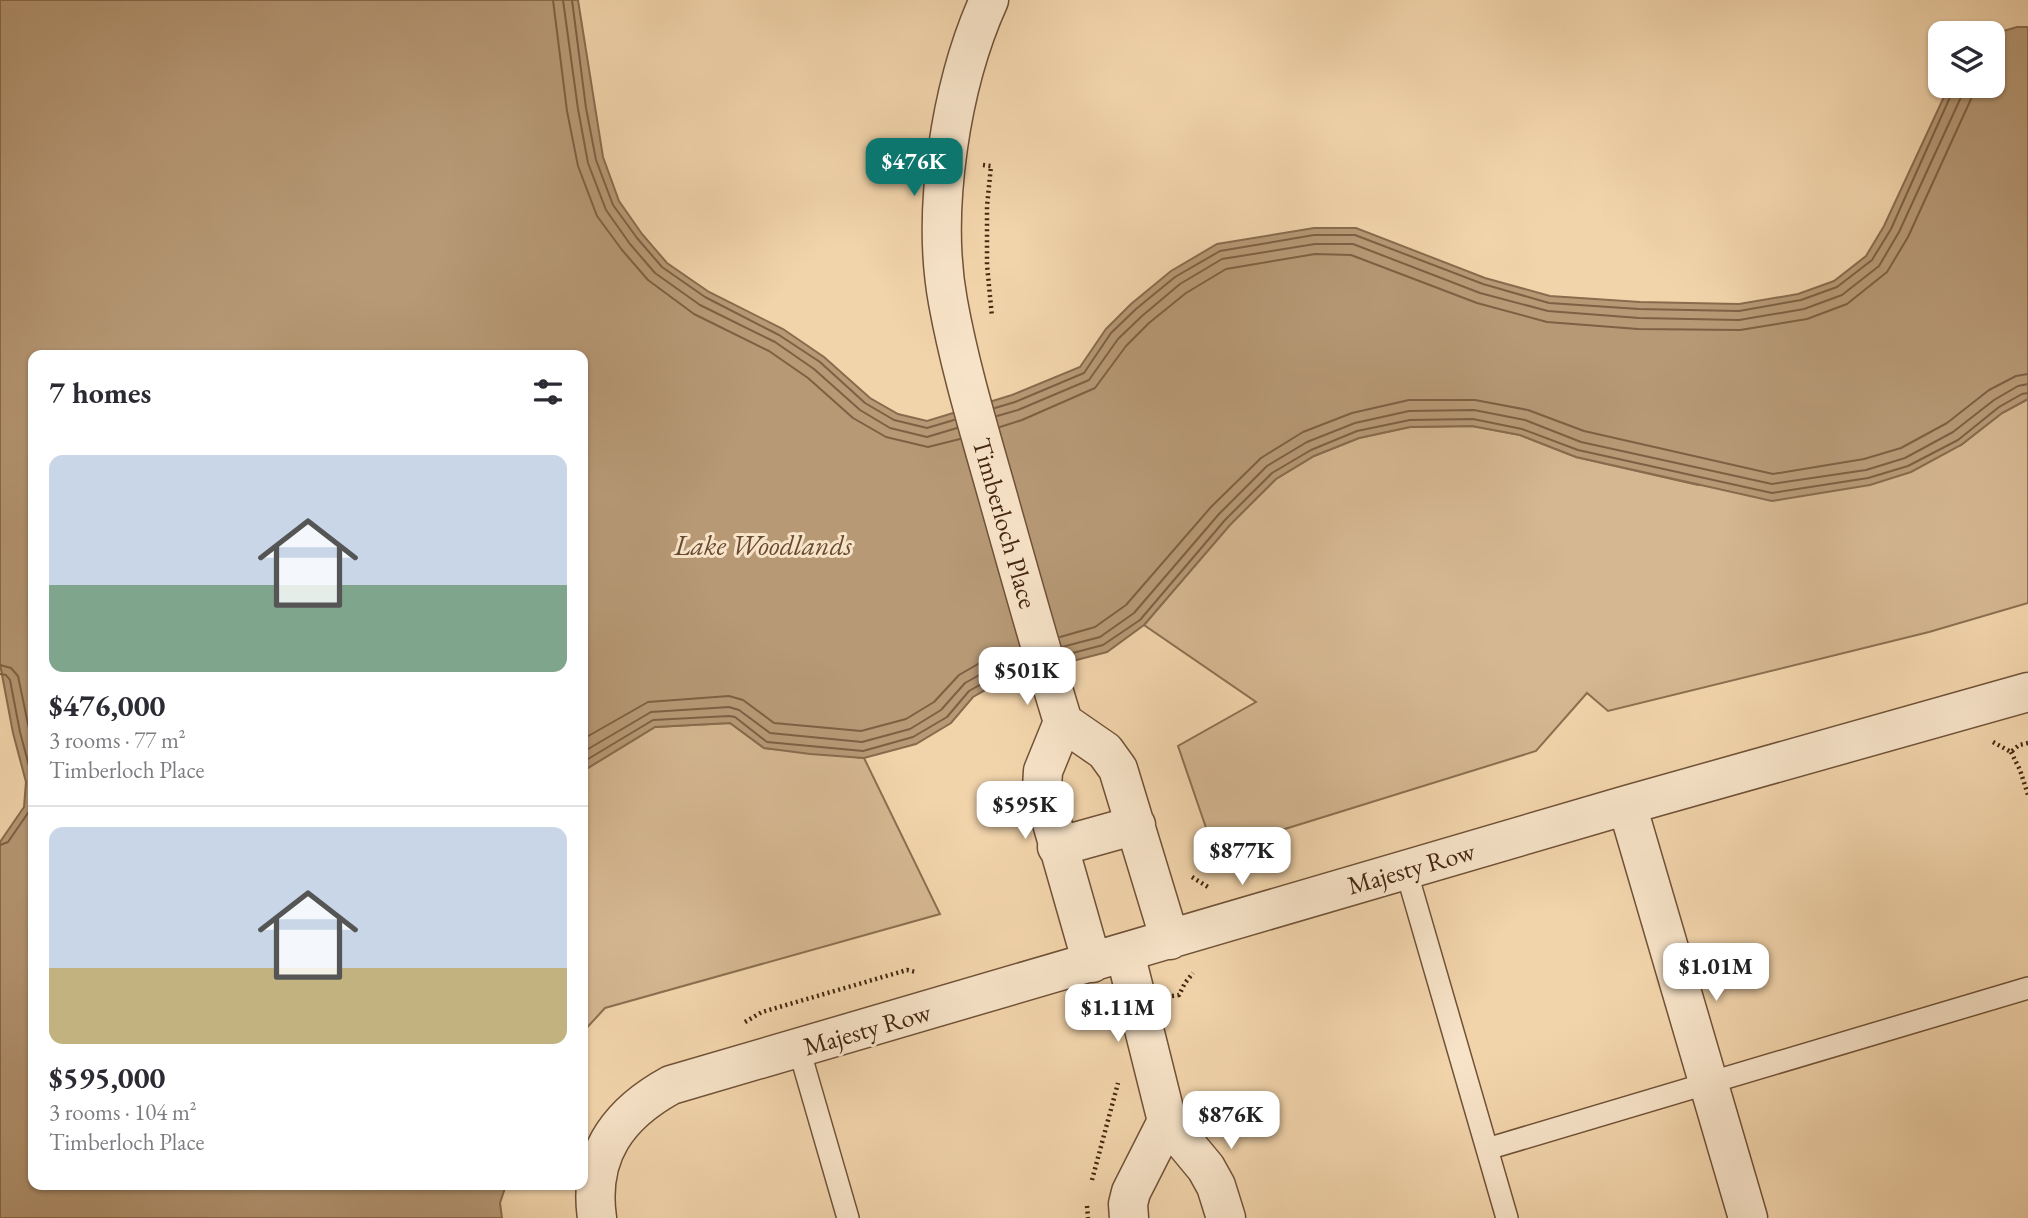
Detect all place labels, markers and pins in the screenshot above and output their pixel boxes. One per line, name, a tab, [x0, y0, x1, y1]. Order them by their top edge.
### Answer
pin: $476K	[865, 138, 963, 198]
pin: $501K	[978, 648, 1076, 707]
pin: $595K	[976, 782, 1074, 841]
pin: $877K	[1193, 828, 1291, 887]
pin: $1.01M	[1659, 944, 1773, 1003]
pin: $1.11M	[1061, 984, 1175, 1044]
pin: $876K	[1182, 1092, 1280, 1151]

